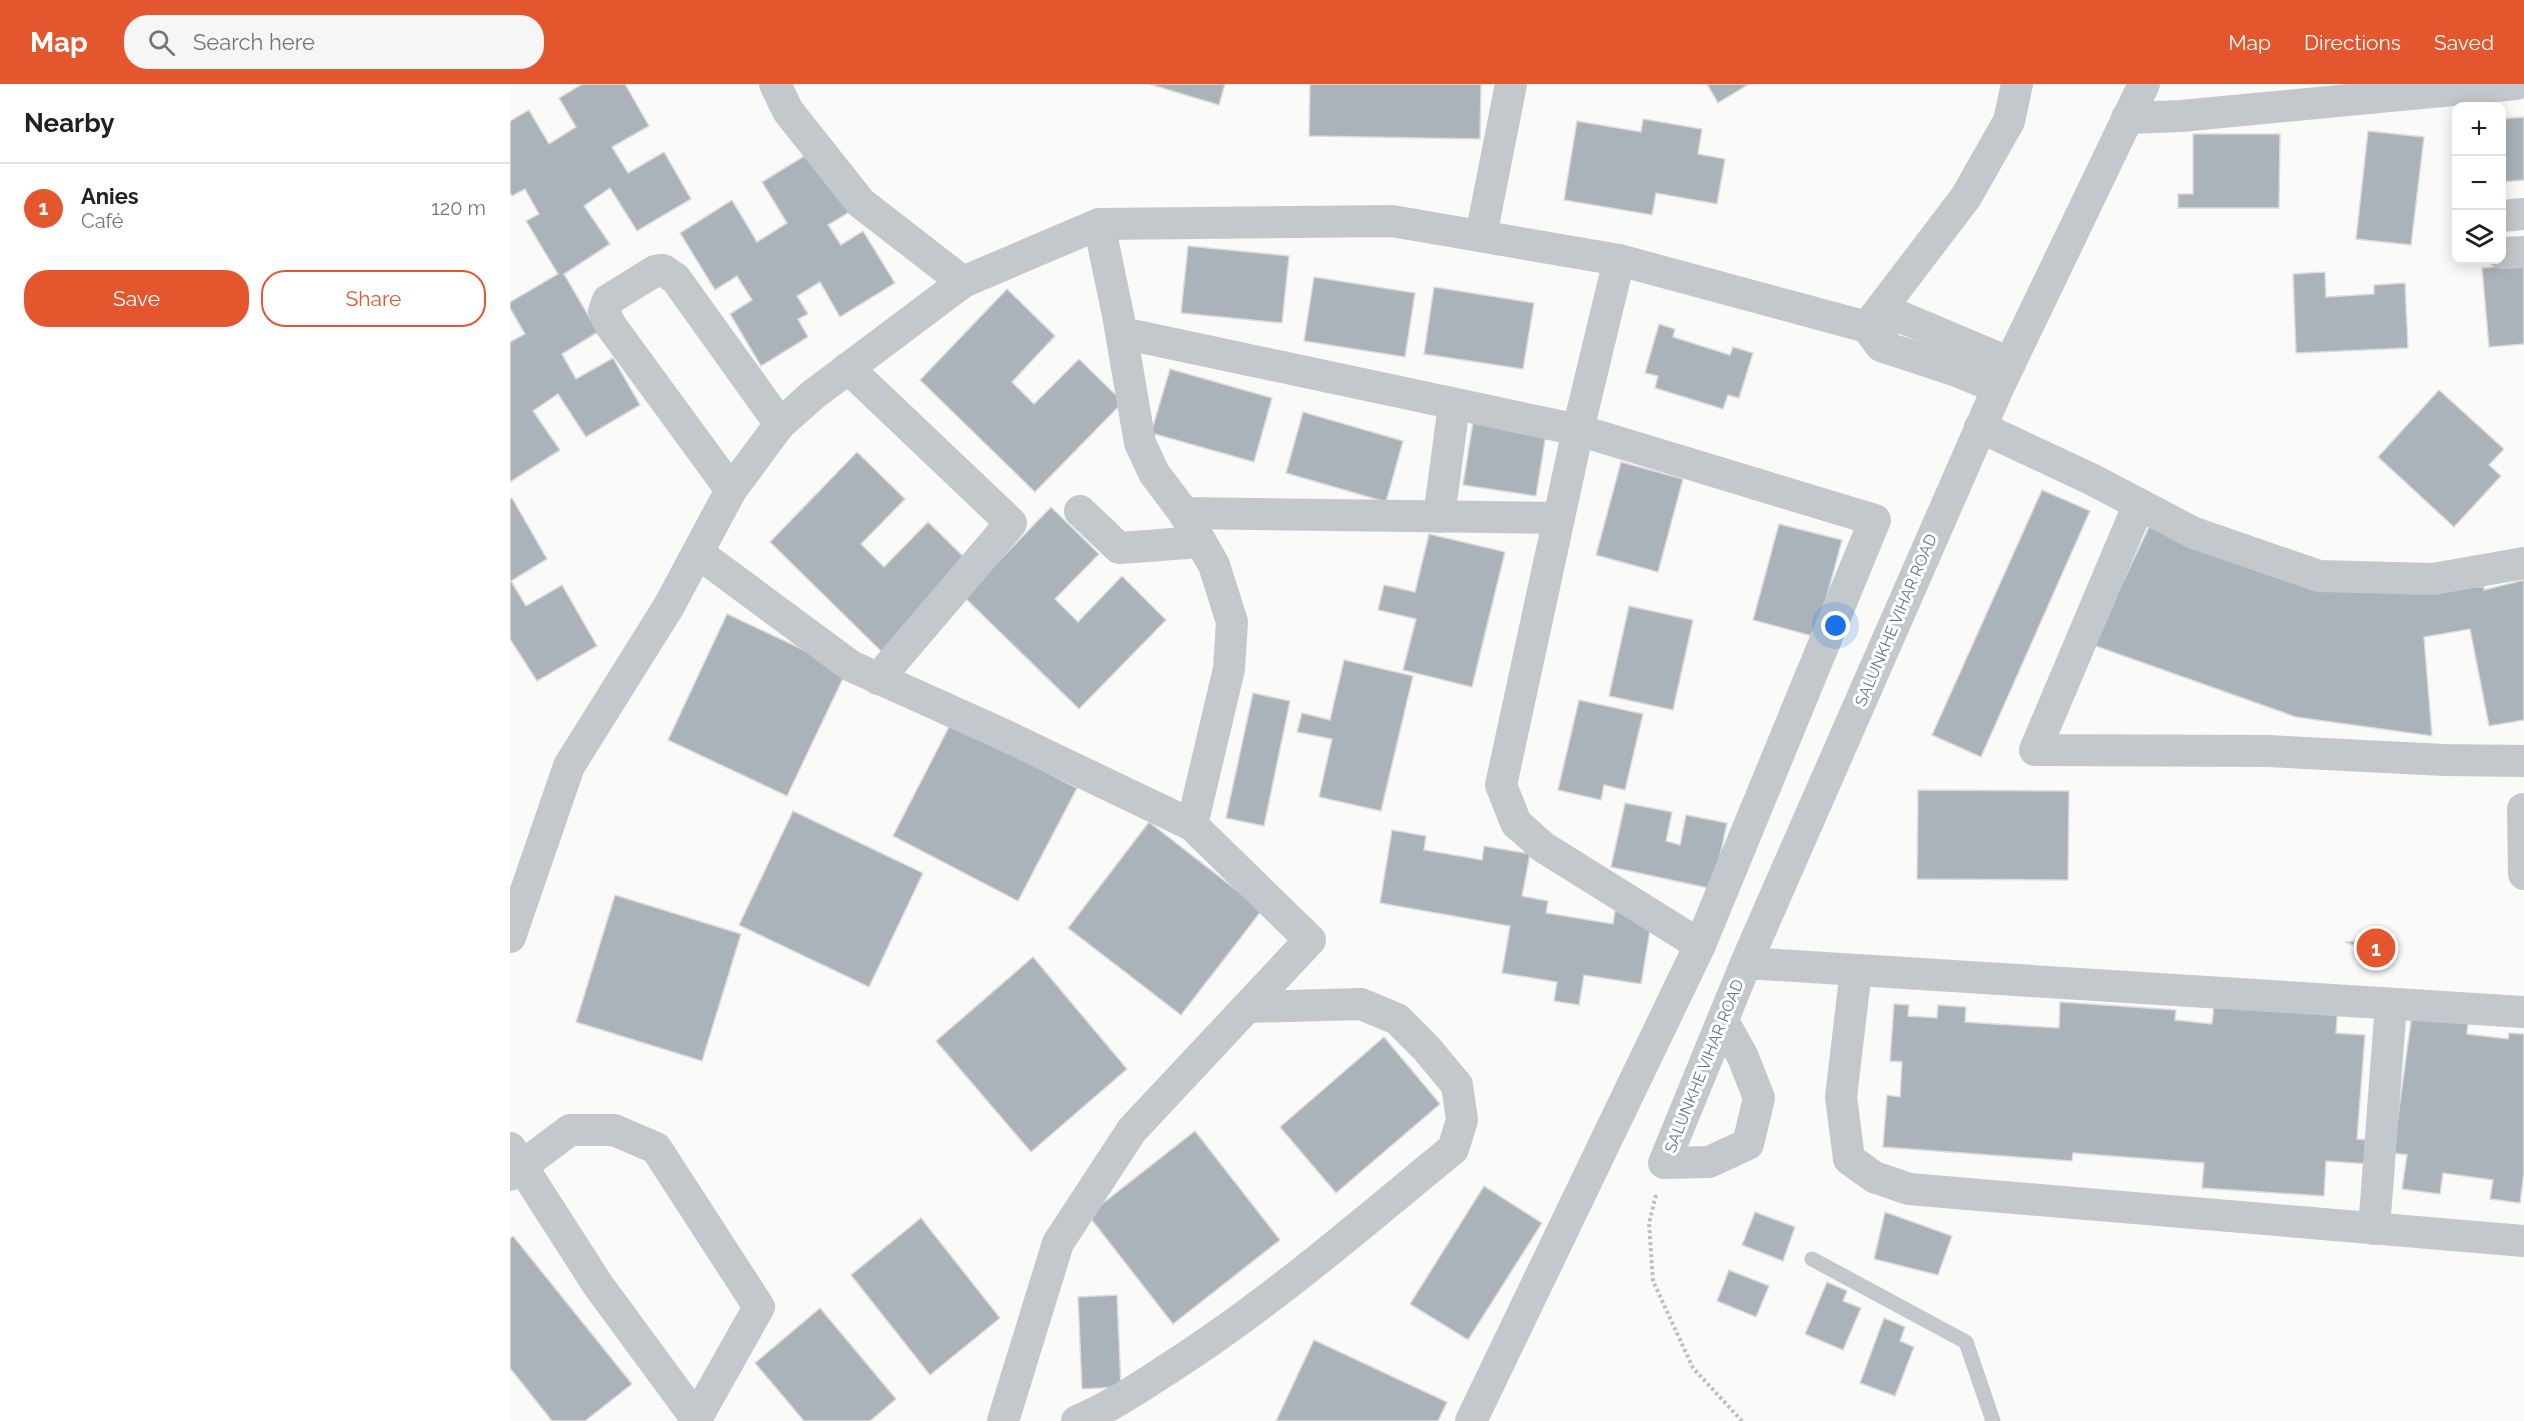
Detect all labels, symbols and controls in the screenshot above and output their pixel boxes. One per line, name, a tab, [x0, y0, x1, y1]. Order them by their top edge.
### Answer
search box	[124, 15, 544, 69]
text: Map	[30, 26, 88, 59]
icon: search	[145, 26, 178, 59]
text: Search here	[193, 29, 315, 55]
text: Map	[2228, 30, 2271, 55]
text: Directions	[2304, 30, 2401, 55]
text: Saved	[2434, 30, 2494, 55]
map controls	[2452, 102, 2506, 264]
button: +	[2452, 102, 2506, 156]
text: Nearby	[24, 108, 114, 138]
button: −	[2452, 156, 2506, 210]
text: Anies	[81, 183, 139, 209]
text: 1	[39, 196, 48, 220]
text: 120 m	[431, 196, 486, 220]
text: Café	[81, 209, 124, 233]
button: layers	[2452, 210, 2506, 264]
button: Save	[24, 270, 249, 327]
button: Share	[261, 270, 486, 327]
street label: SALUNKHE VIHAR ROAD	[1851, 531, 1941, 709]
your location	[1821, 611, 1850, 640]
pin: 1	[2356, 926, 2396, 970]
street label: SALUNKHE VIHAR ROAD	[1660, 977, 1748, 1155]

